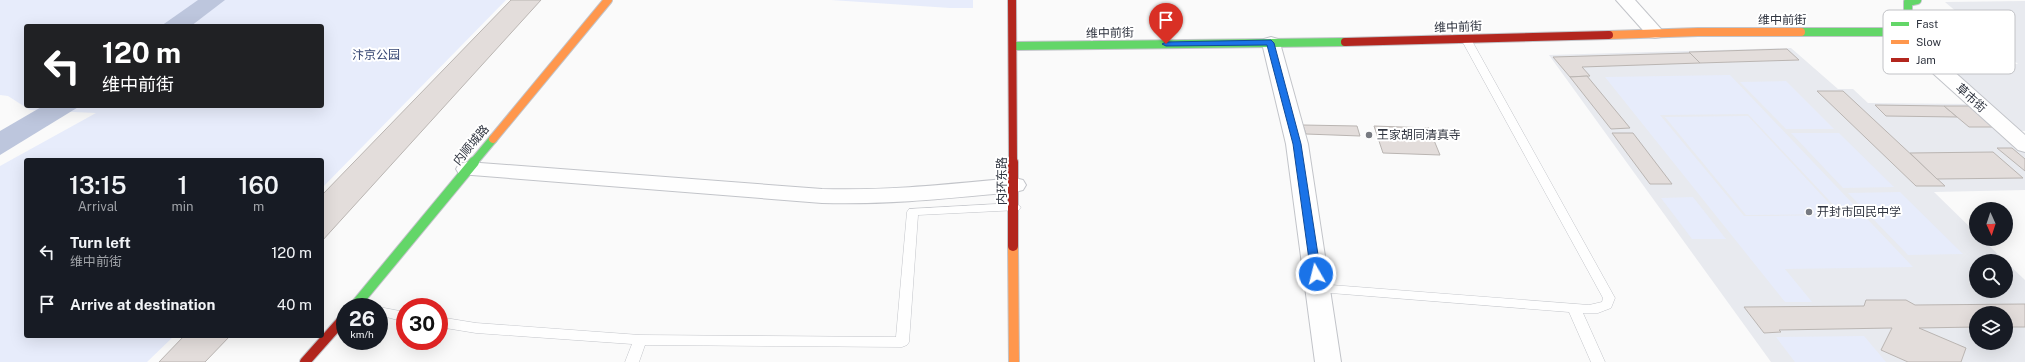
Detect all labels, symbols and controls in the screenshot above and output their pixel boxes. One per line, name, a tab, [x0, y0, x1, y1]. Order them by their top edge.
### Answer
pin	[1149, 3, 1183, 44]
icon: arrive	[1155, 9, 1177, 31]
legend	[1883, 10, 2015, 74]
street label: 维中前街	[1758, 13, 1806, 27]
text: Fast	[1916, 18, 1938, 30]
street label: 维中前街	[1434, 19, 1482, 35]
street label: 维中前街	[1086, 26, 1134, 40]
text: 120 m	[102, 36, 181, 69]
text: Slow	[1916, 36, 1942, 48]
icon: left	[36, 40, 88, 92]
park label: 汴京公园	[352, 48, 400, 62]
text: Jam	[1916, 54, 1936, 66]
text: 维中前街	[102, 74, 174, 95]
street label: 草市街	[1953, 81, 1989, 115]
street label: 内顺城路	[450, 122, 492, 168]
place label: 王家胡同清真寺	[1377, 128, 1461, 142]
marker: 王家胡同清真寺	[1364, 130, 1374, 140]
street label: 内环东路	[995, 157, 1009, 205]
text: 13:15	[69, 171, 126, 199]
text: 1	[177, 171, 187, 199]
text: 160	[238, 171, 279, 199]
text: Arrival	[78, 199, 118, 214]
text: min	[171, 199, 194, 214]
text: m	[253, 199, 264, 214]
north arrow	[1969, 202, 2013, 246]
map controls	[1969, 202, 2013, 350]
place label: 开封市回民中学	[1817, 205, 1901, 219]
marker: 开封市回民中学	[1804, 207, 1814, 217]
text: Turn left	[70, 234, 131, 251]
icon: left	[36, 241, 58, 263]
text: 120 m	[271, 244, 312, 261]
position arrow	[1295, 253, 1337, 295]
text: 维中前街	[70, 254, 122, 269]
button: search	[1969, 254, 2013, 298]
icon: arrive	[36, 293, 58, 315]
text: Arrive at destination	[70, 296, 215, 313]
text: 40 m	[277, 296, 312, 313]
speed limit sign: 30	[396, 298, 448, 350]
button: layers	[1969, 306, 2013, 350]
text: 26	[349, 307, 375, 331]
text: km/h	[350, 328, 374, 340]

